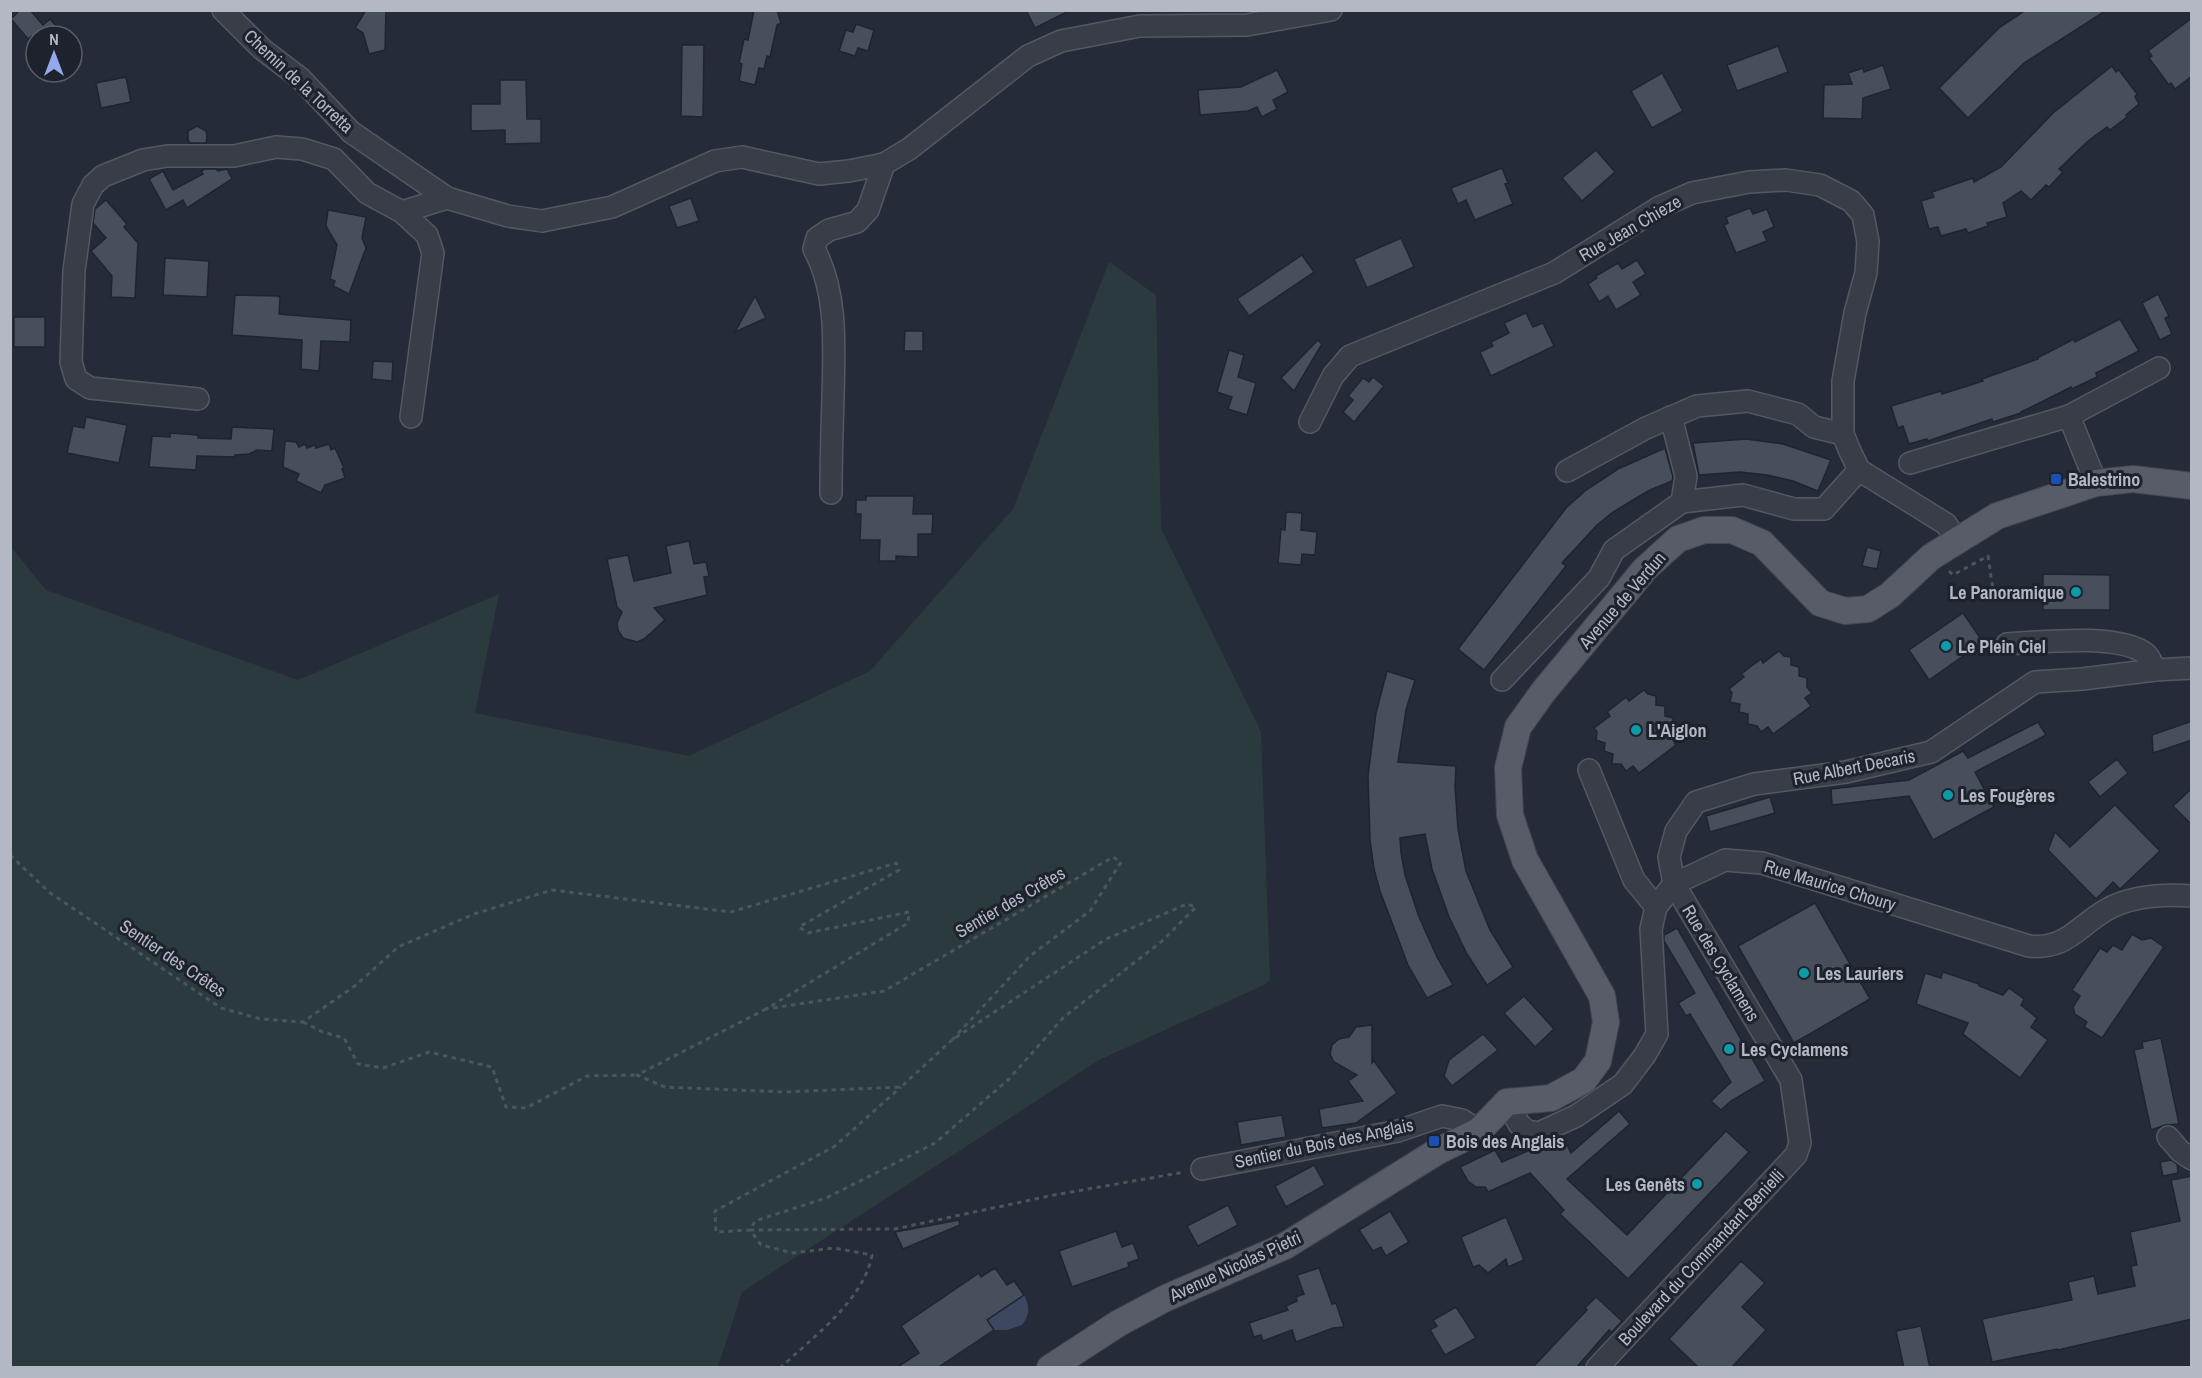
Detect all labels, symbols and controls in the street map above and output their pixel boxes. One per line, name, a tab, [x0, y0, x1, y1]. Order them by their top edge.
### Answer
north arrow	[24, 24, 84, 84]
street label: Chemin de la Torretta	[239, 24, 359, 138]
text: N	[49, 28, 59, 50]
street label: Rue Jean Chieze	[1574, 189, 1686, 267]
place label: Balestrino	[2068, 467, 2140, 492]
marker: Balestrino	[2049, 472, 2063, 486]
street label: Avenue de Verdun	[1572, 546, 1671, 655]
place label: Le Panoramique	[1949, 580, 2064, 605]
marker: Le Panoramique	[2069, 585, 2083, 599]
place label: Le Plein Ciel	[1958, 634, 2046, 659]
marker: Le Plein Ciel	[1939, 639, 1953, 653]
place label: L'Aiglon	[1648, 718, 1706, 743]
marker: L'Aiglon	[1629, 723, 1643, 737]
street label: Rue Albert Decaris	[1791, 743, 1917, 791]
place label: Les Fougères	[1960, 783, 2055, 808]
marker: Les Fougères	[1941, 788, 1955, 802]
street label: Rue Maurice Choury	[1761, 853, 1899, 917]
street label: Sentier des Crêtes	[950, 860, 1070, 944]
street label: Rue des Cyclamens	[1676, 900, 1766, 1026]
street label: Sentier des Crêtes	[115, 913, 231, 1003]
place label: Les Lauriers	[1816, 961, 1904, 986]
marker: Les Lauriers	[1797, 966, 1811, 980]
place label: Les Cyclamens	[1741, 1037, 1848, 1062]
marker: Les Cyclamens	[1722, 1042, 1736, 1056]
street label: Sentier du Bois des Anglais	[1232, 1112, 1416, 1174]
place label: Bois des Anglais	[1446, 1129, 1564, 1154]
marker: Bois des Anglais	[1427, 1134, 1441, 1148]
street label: Boulevard du Commandant Benielli	[1612, 1163, 1790, 1351]
place label: Les Genêts	[1605, 1172, 1685, 1197]
marker: Les Genêts	[1690, 1177, 1704, 1191]
street label: Avenue Nicolas Pietri	[1164, 1225, 1305, 1308]

